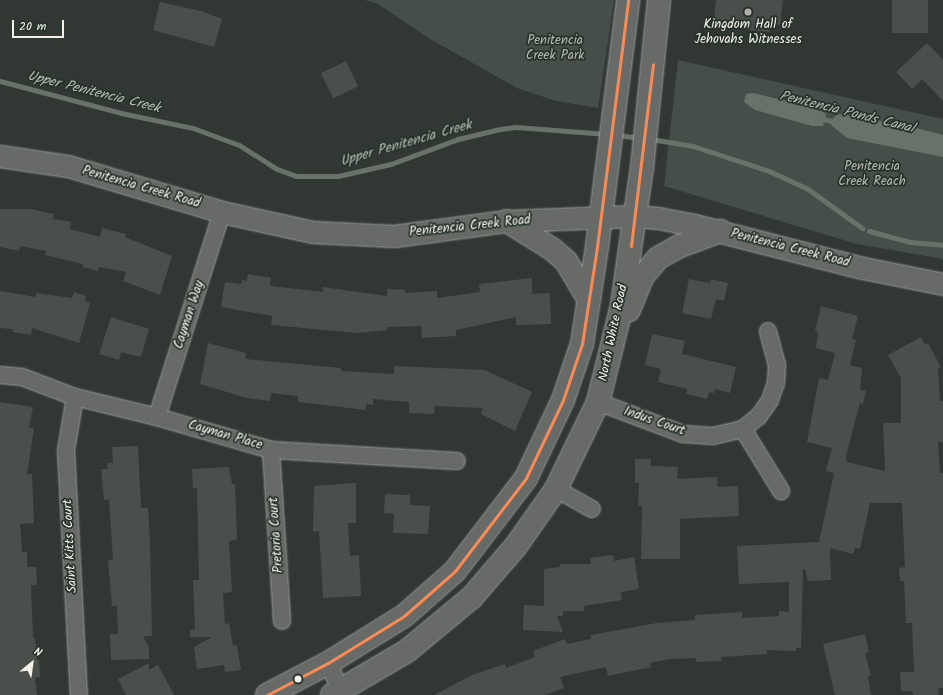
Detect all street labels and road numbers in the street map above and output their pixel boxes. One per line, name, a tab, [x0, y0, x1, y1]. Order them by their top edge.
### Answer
street label: Penitencia Creek Road	[80, 164, 202, 212]
street label: Penitencia Creek Road	[408, 213, 532, 241]
street label: Penitencia Creek Road	[729, 227, 851, 271]
street label: Cayman Way	[172, 279, 208, 351]
street label: North White Road	[596, 283, 632, 383]
street label: Indus Court	[621, 404, 687, 440]
street label: Cayman Place	[186, 418, 264, 454]
street label: Pretoria Court	[267, 496, 287, 574]
street label: Saint Kitts Court	[61, 499, 81, 593]

